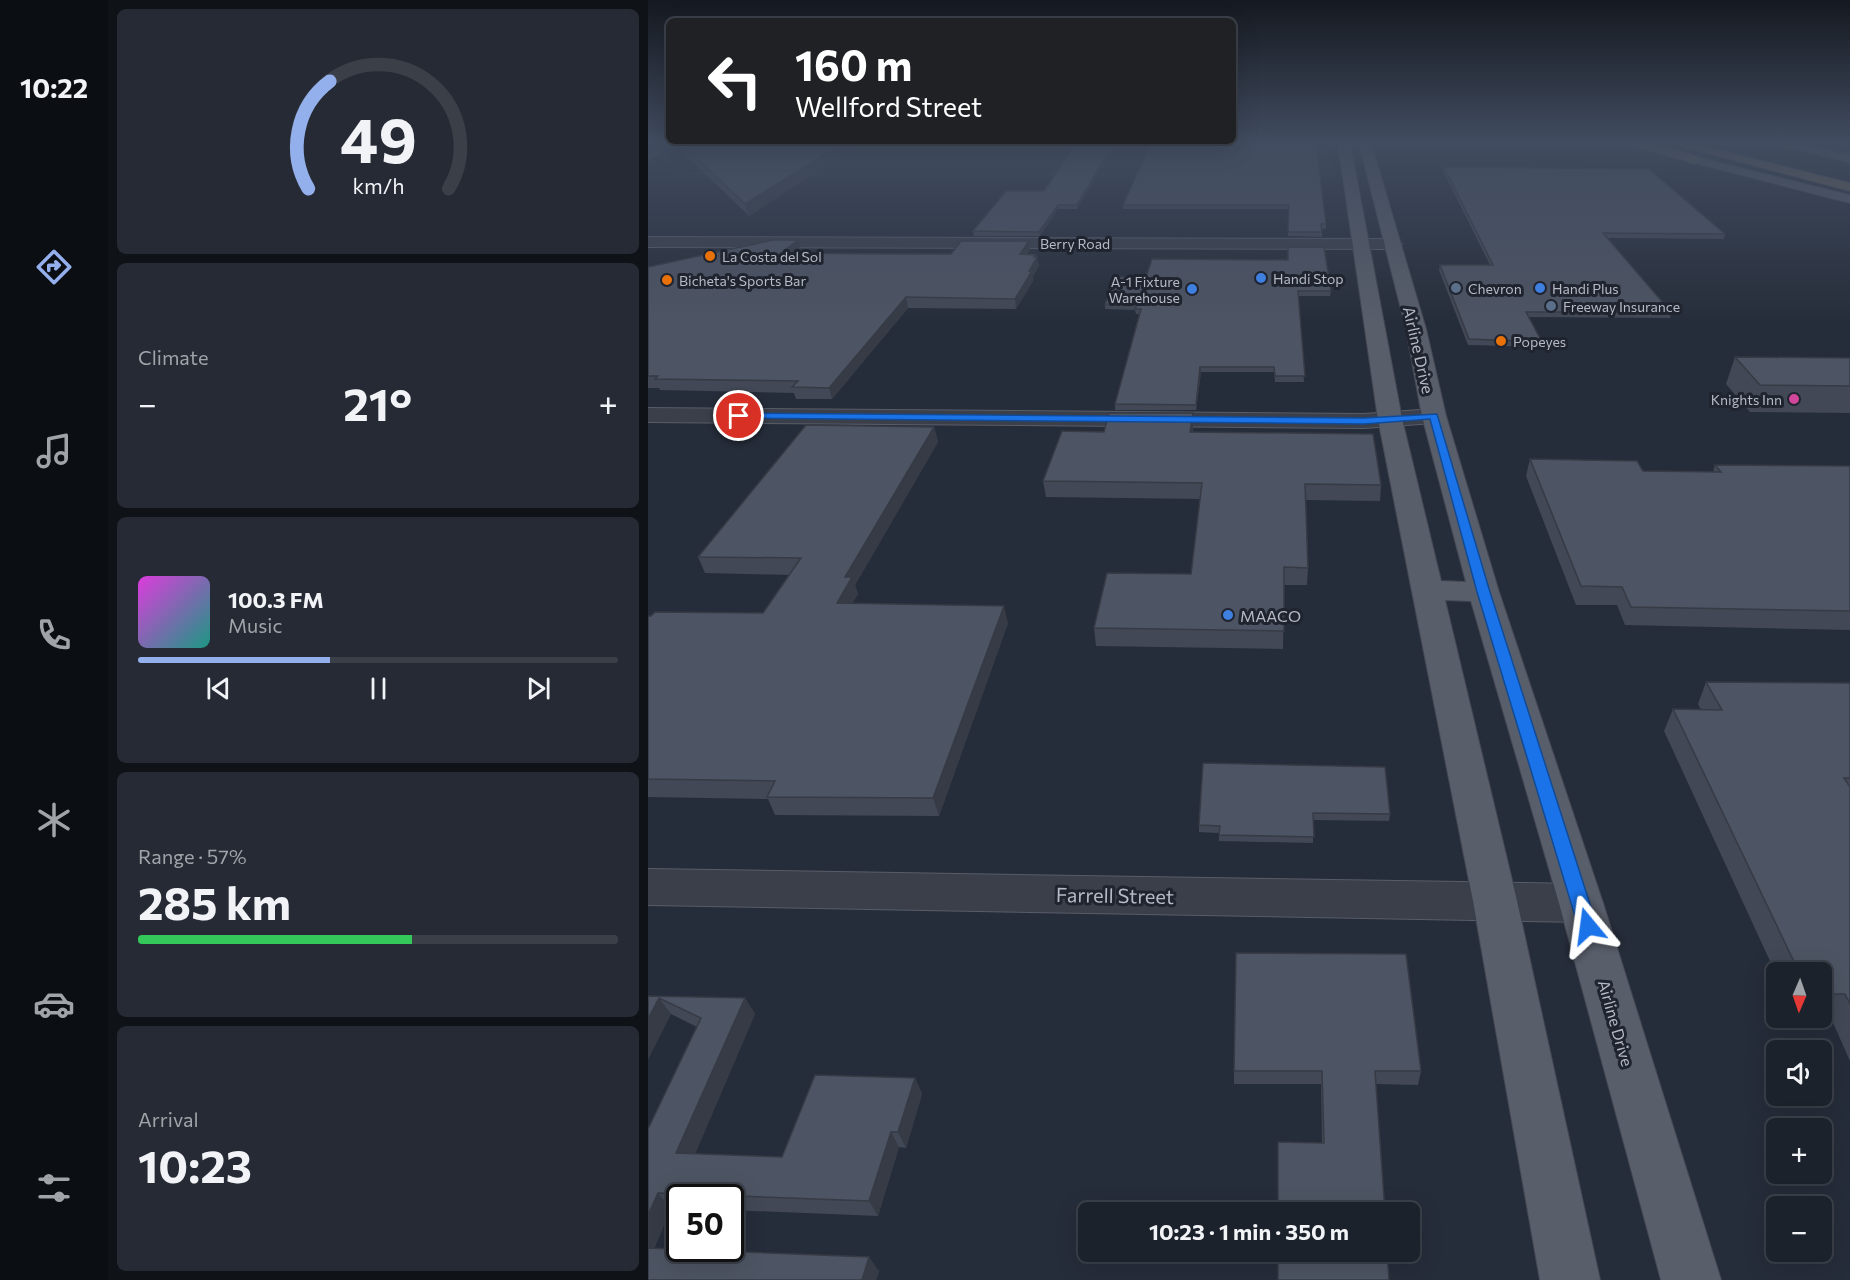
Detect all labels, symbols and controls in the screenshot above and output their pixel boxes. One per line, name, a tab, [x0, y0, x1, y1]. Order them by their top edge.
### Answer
text: 160 m	[795, 38, 913, 90]
icon: left	[696, 42, 774, 120]
text: 10:22	[20, 71, 88, 104]
text: Wellford Street	[795, 90, 982, 123]
text: 49	[340, 100, 416, 176]
text: km/h	[352, 172, 404, 198]
street label: Berry Road	[1040, 235, 1110, 252]
icon: directions	[33, 246, 75, 288]
place label: La Costa del Sol	[722, 248, 822, 265]
marker: La Costa del Sol	[703, 249, 717, 263]
place label: Handi Stop	[1273, 270, 1344, 287]
marker: Handi Stop	[1254, 271, 1268, 285]
place label: Bicheta's Sports Bar	[679, 272, 806, 289]
marker: Bicheta's Sports Bar	[660, 273, 674, 287]
place label: A-1 Fixture Warehouse	[1108, 273, 1180, 306]
place label: Chevron	[1468, 280, 1522, 297]
place label: Handi Plus	[1552, 280, 1619, 297]
marker: Chevron	[1449, 281, 1463, 295]
marker: Handi Plus	[1533, 281, 1547, 295]
marker: A-1 Fixture Warehouse	[1185, 282, 1199, 296]
place label: Freeway Insurance	[1563, 298, 1680, 315]
marker: Freeway Insurance	[1544, 299, 1558, 313]
street label: Airline Drive	[1400, 304, 1438, 396]
place label: Popeyes	[1513, 333, 1566, 350]
marker: Popeyes	[1494, 334, 1508, 348]
text: Climate	[138, 345, 208, 369]
text: 21°	[343, 375, 412, 430]
text: −	[138, 382, 157, 423]
text: +	[599, 382, 618, 423]
pin	[713, 390, 764, 441]
place label: Knights Inn	[1711, 391, 1782, 408]
marker: Knights Inn	[1787, 392, 1801, 406]
icon: arrive	[722, 399, 755, 432]
icon: music	[33, 430, 75, 472]
text: 100.3 FM	[228, 586, 324, 613]
place label: MAACO	[1240, 606, 1301, 625]
marker: MAACO	[1221, 608, 1235, 622]
text: Music	[228, 613, 282, 637]
icon: phone	[33, 614, 75, 656]
icon: previous	[202, 672, 235, 705]
icon: pause	[362, 672, 395, 705]
icon: next	[522, 672, 555, 705]
icon: climate	[33, 799, 75, 841]
text: Range · 57%	[138, 844, 247, 868]
text: 285 km	[138, 874, 291, 929]
street label: Farrell Street	[1056, 882, 1174, 908]
position arrow	[1556, 894, 1620, 958]
north arrow	[1766, 962, 1832, 1028]
map controls	[1766, 962, 1832, 1262]
street label: Airline Drive	[1595, 978, 1637, 1068]
icon: car	[33, 983, 75, 1025]
button: sound	[1766, 1040, 1832, 1106]
text: Arrival	[138, 1107, 199, 1131]
button: +	[1766, 1118, 1832, 1184]
text: 10:23	[138, 1137, 252, 1192]
icon: filters	[33, 1167, 75, 1209]
speed limit sign: 50	[666, 1184, 744, 1262]
button: −	[1766, 1196, 1832, 1262]
text: 10:23 · 1 min · 350 m	[1149, 1218, 1349, 1245]

